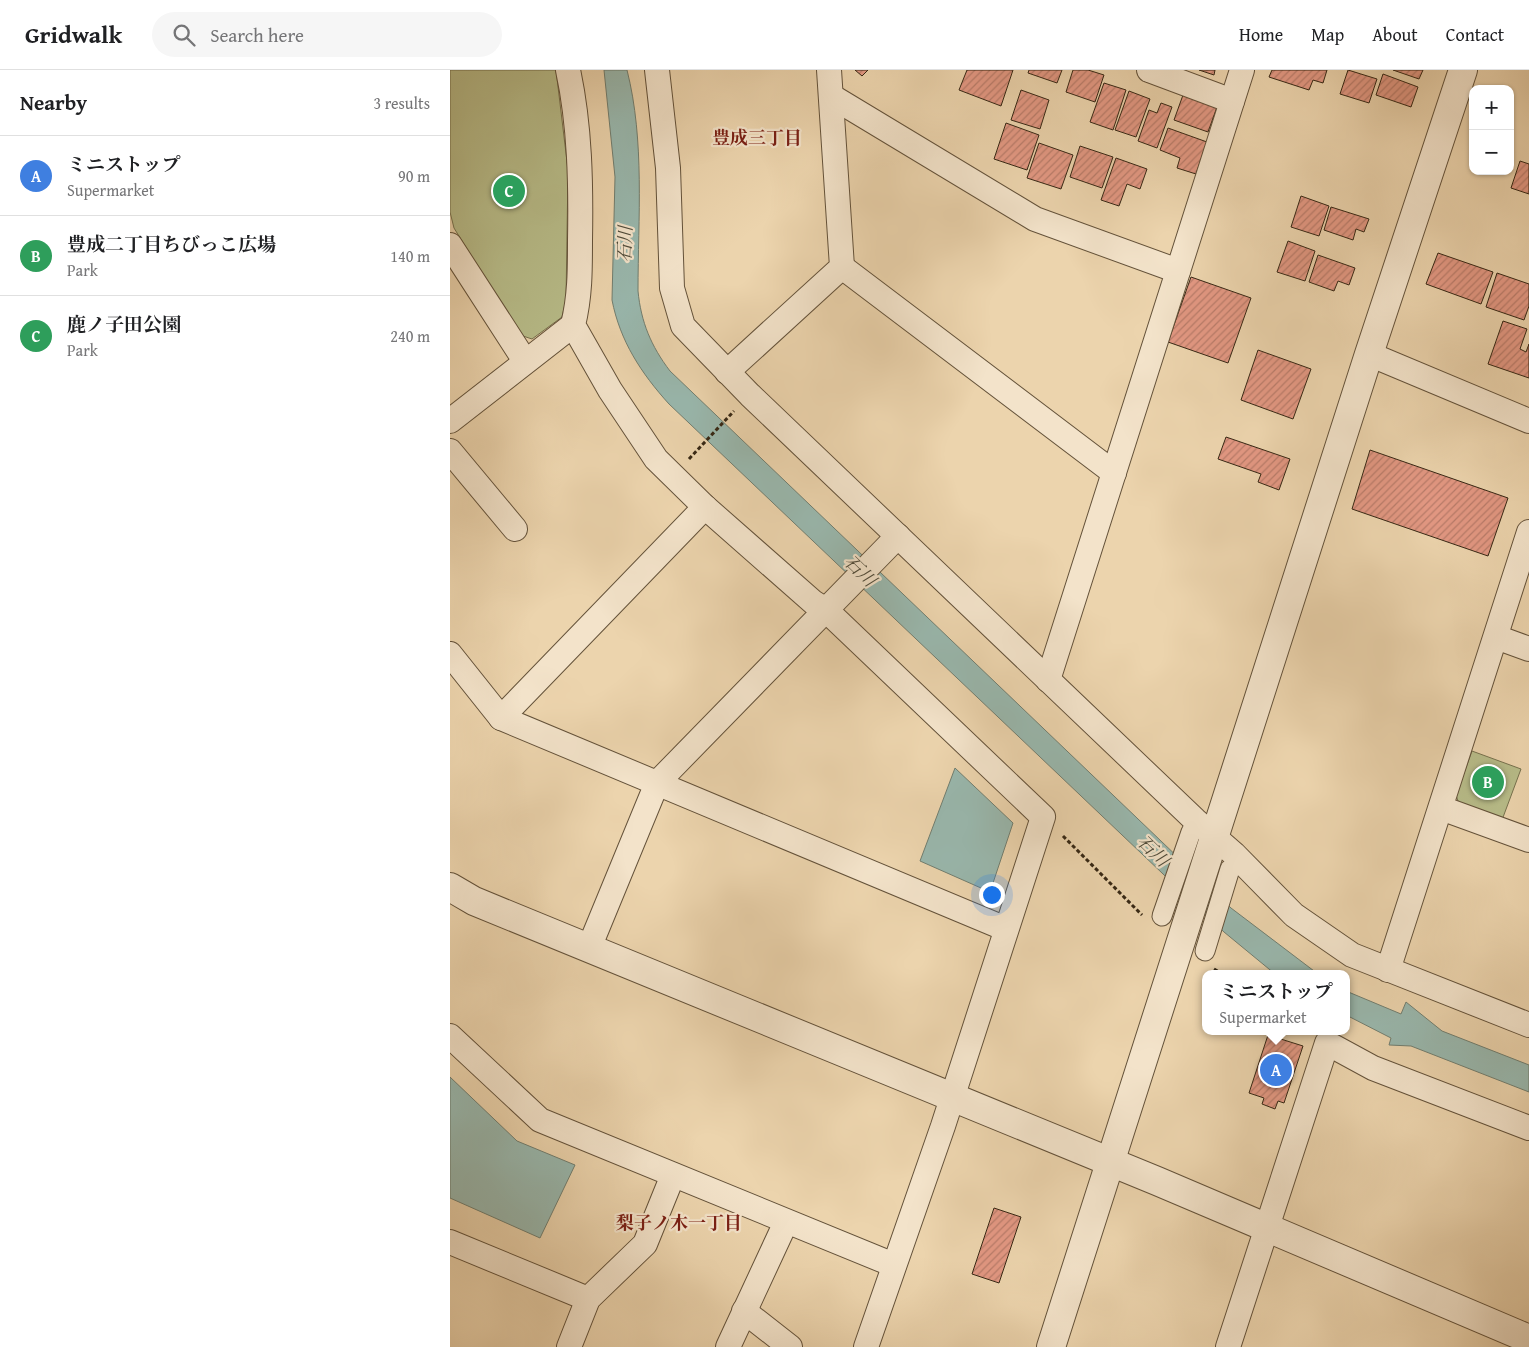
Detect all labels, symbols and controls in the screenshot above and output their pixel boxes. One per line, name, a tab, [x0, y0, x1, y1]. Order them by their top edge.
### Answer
search box	[152, 12, 502, 57]
text: Gridwalk	[25, 17, 122, 52]
icon: search	[170, 21, 198, 49]
text: Search here	[210, 21, 304, 49]
text: Home	[1239, 21, 1283, 48]
text: Map	[1311, 21, 1344, 48]
text: About	[1372, 21, 1418, 48]
text: Contact	[1446, 21, 1504, 48]
map controls	[1469, 85, 1514, 175]
button: +	[1469, 85, 1514, 130]
text: Nearby	[20, 87, 87, 118]
text: 3 results	[373, 91, 430, 115]
district label: 豊成三丁目	[712, 124, 802, 151]
button: −	[1469, 130, 1514, 175]
text: ミニストップ	[67, 150, 180, 178]
text: A	[31, 164, 41, 188]
text: 90 m	[398, 164, 430, 188]
pin: C	[493, 172, 525, 210]
text: Supermarket	[67, 178, 154, 202]
water label: 石川	[610, 224, 639, 262]
text: 豊成二丁目ちびっこ広場	[67, 230, 276, 258]
text: B	[31, 244, 41, 268]
text: 140 m	[390, 244, 430, 268]
text: Park	[67, 258, 98, 282]
text: 鹿ノ子田公園	[67, 310, 181, 338]
text: C	[31, 324, 41, 348]
text: 240 m	[390, 324, 430, 348]
text: Park	[67, 338, 98, 362]
water label: 石川	[838, 548, 884, 594]
pin: B	[1472, 763, 1504, 801]
water label: 石川	[1131, 828, 1177, 874]
your location	[979, 882, 1005, 908]
popup	[1202, 970, 1350, 1035]
text: ミニストップ	[1219, 977, 1333, 1005]
text: Supermarket	[1219, 1005, 1307, 1029]
pin: A	[1260, 1051, 1292, 1089]
district label: 梨子ノ木一丁目	[616, 1209, 742, 1236]

